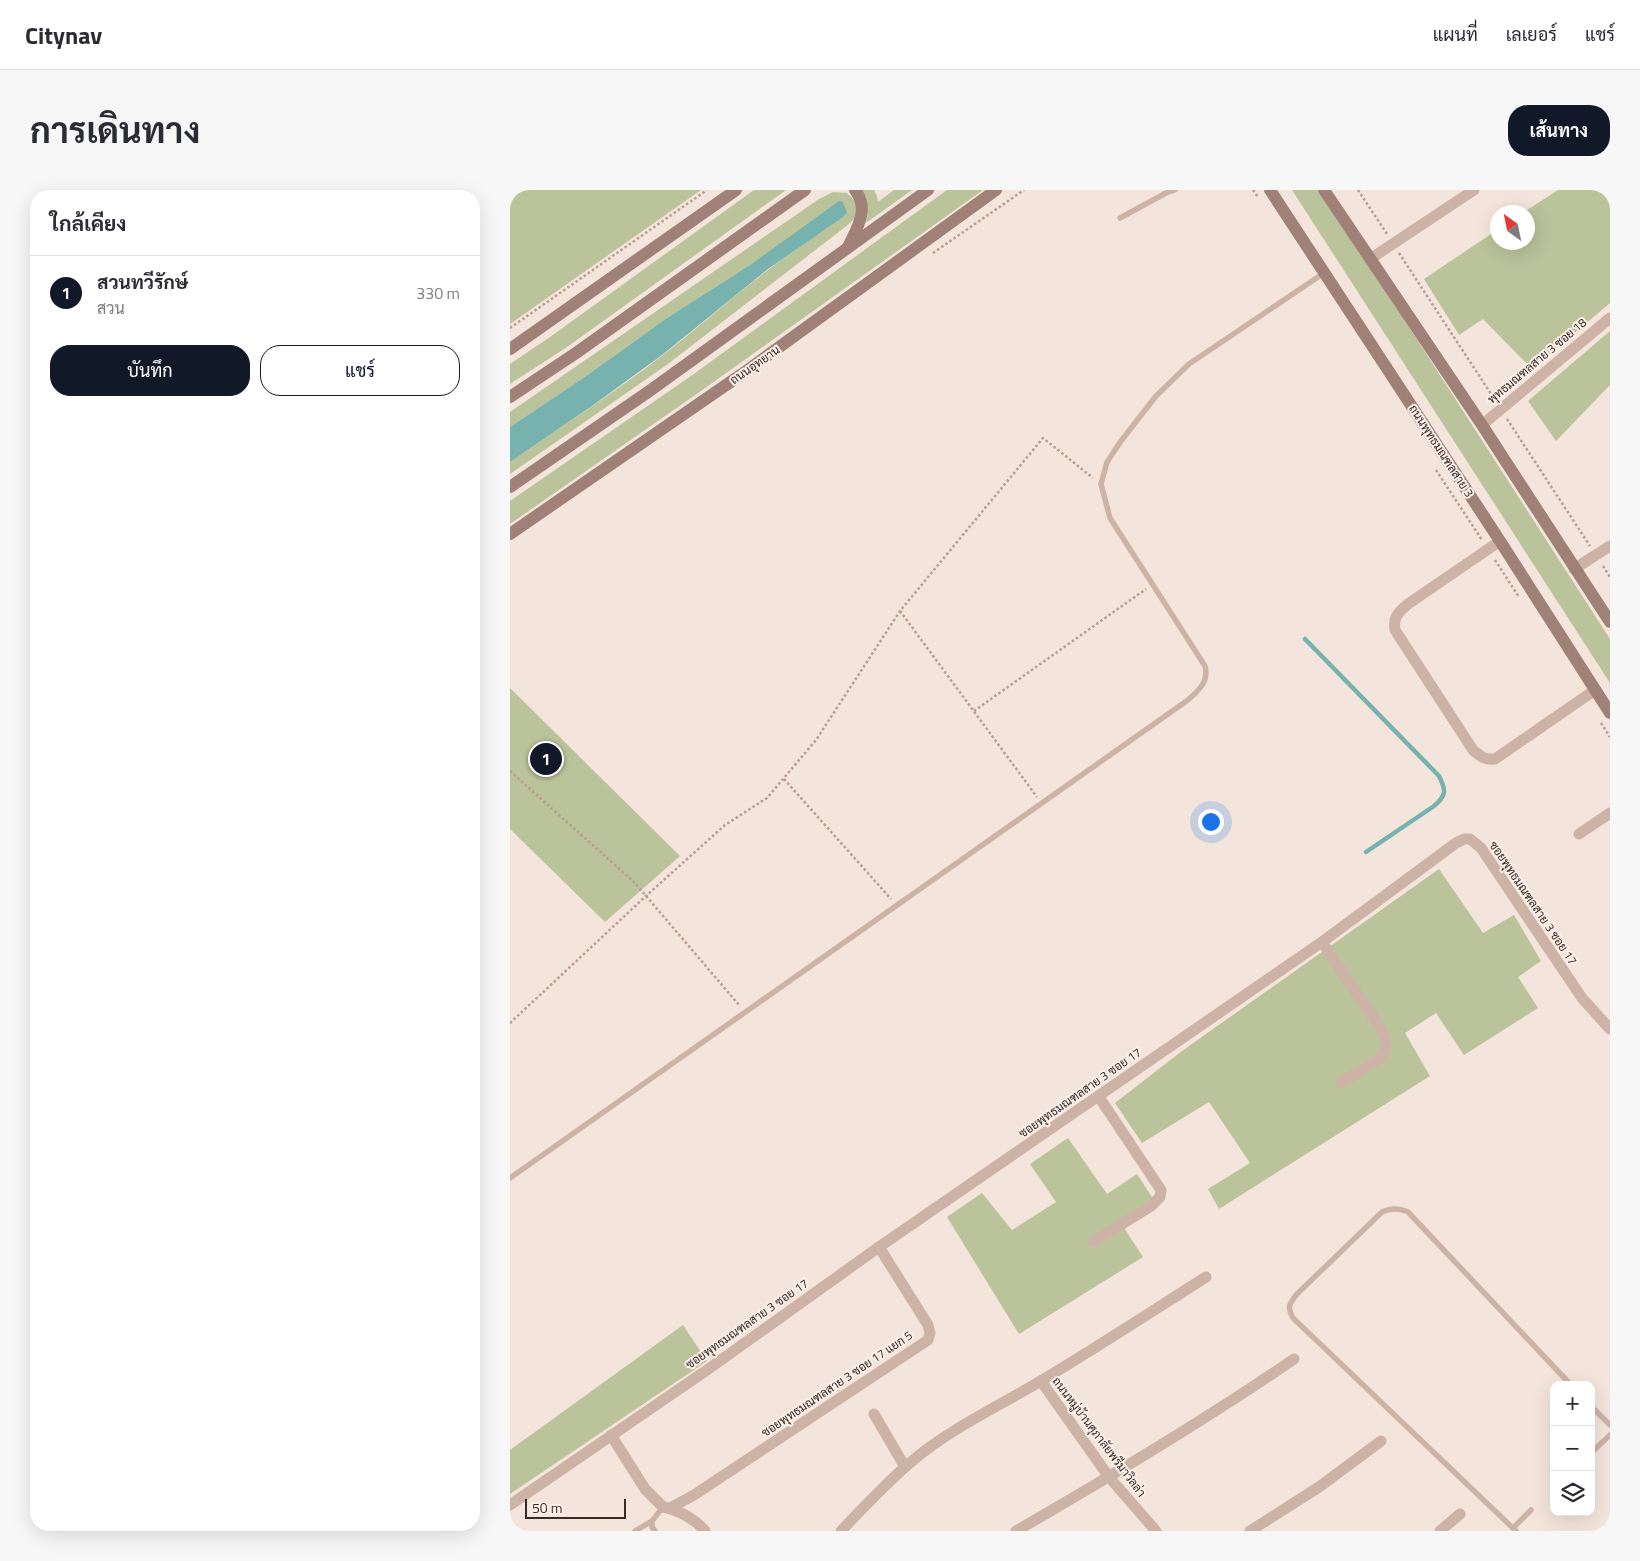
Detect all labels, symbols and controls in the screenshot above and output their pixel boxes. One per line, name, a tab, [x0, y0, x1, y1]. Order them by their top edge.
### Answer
text: Citynav	[25, 17, 102, 53]
text: แผนที่	[1433, 21, 1478, 48]
text: เลเยอร์	[1506, 21, 1557, 48]
text: แชร์	[1585, 21, 1615, 48]
text: การเดินทาง	[30, 103, 200, 157]
button: เส้นทาง	[1508, 105, 1610, 156]
north arrow	[1490, 205, 1535, 250]
text: ใกล้เคียง	[50, 207, 126, 239]
text: สวนทวีรักษ์	[97, 267, 188, 296]
text: 1	[62, 281, 70, 305]
text: 330 m	[416, 281, 460, 305]
text: สวน	[97, 296, 125, 320]
street label: พุทธมณฑลสาย 3 ซอย 18	[1483, 313, 1591, 408]
street label: ถนนอุทยาน	[726, 340, 784, 389]
button: บันทึก	[50, 345, 250, 396]
button: แชร์	[260, 345, 460, 396]
street label: ถนนพุทธมณฑลสาย 3	[1404, 401, 1479, 501]
pin: 1	[530, 740, 562, 778]
your location	[1198, 809, 1224, 835]
street label: ซอยพุทธมณฑลสาย 3 ซอย 17	[1485, 837, 1582, 969]
street label: ซอยพุทธมณฑลสาย 3 ซอย 17	[1014, 1043, 1145, 1142]
street label: ซอยพุทธมณฑลสาย 3 ซอย 17	[681, 1274, 812, 1373]
street label: ซอยพุทธมณฑลสาย 3 ซอย 17 แยก 5	[757, 1326, 916, 1441]
street label: ถนนหมู่บ้านศุภาลัยพรีมาวิลล่า	[1048, 1373, 1151, 1501]
map controls	[1550, 1381, 1595, 1516]
button: +	[1550, 1381, 1595, 1426]
button: −	[1550, 1426, 1595, 1471]
button: layers	[1550, 1471, 1595, 1516]
scale bar	[525, 1496, 626, 1519]
text: 50 m	[532, 1497, 562, 1518]

